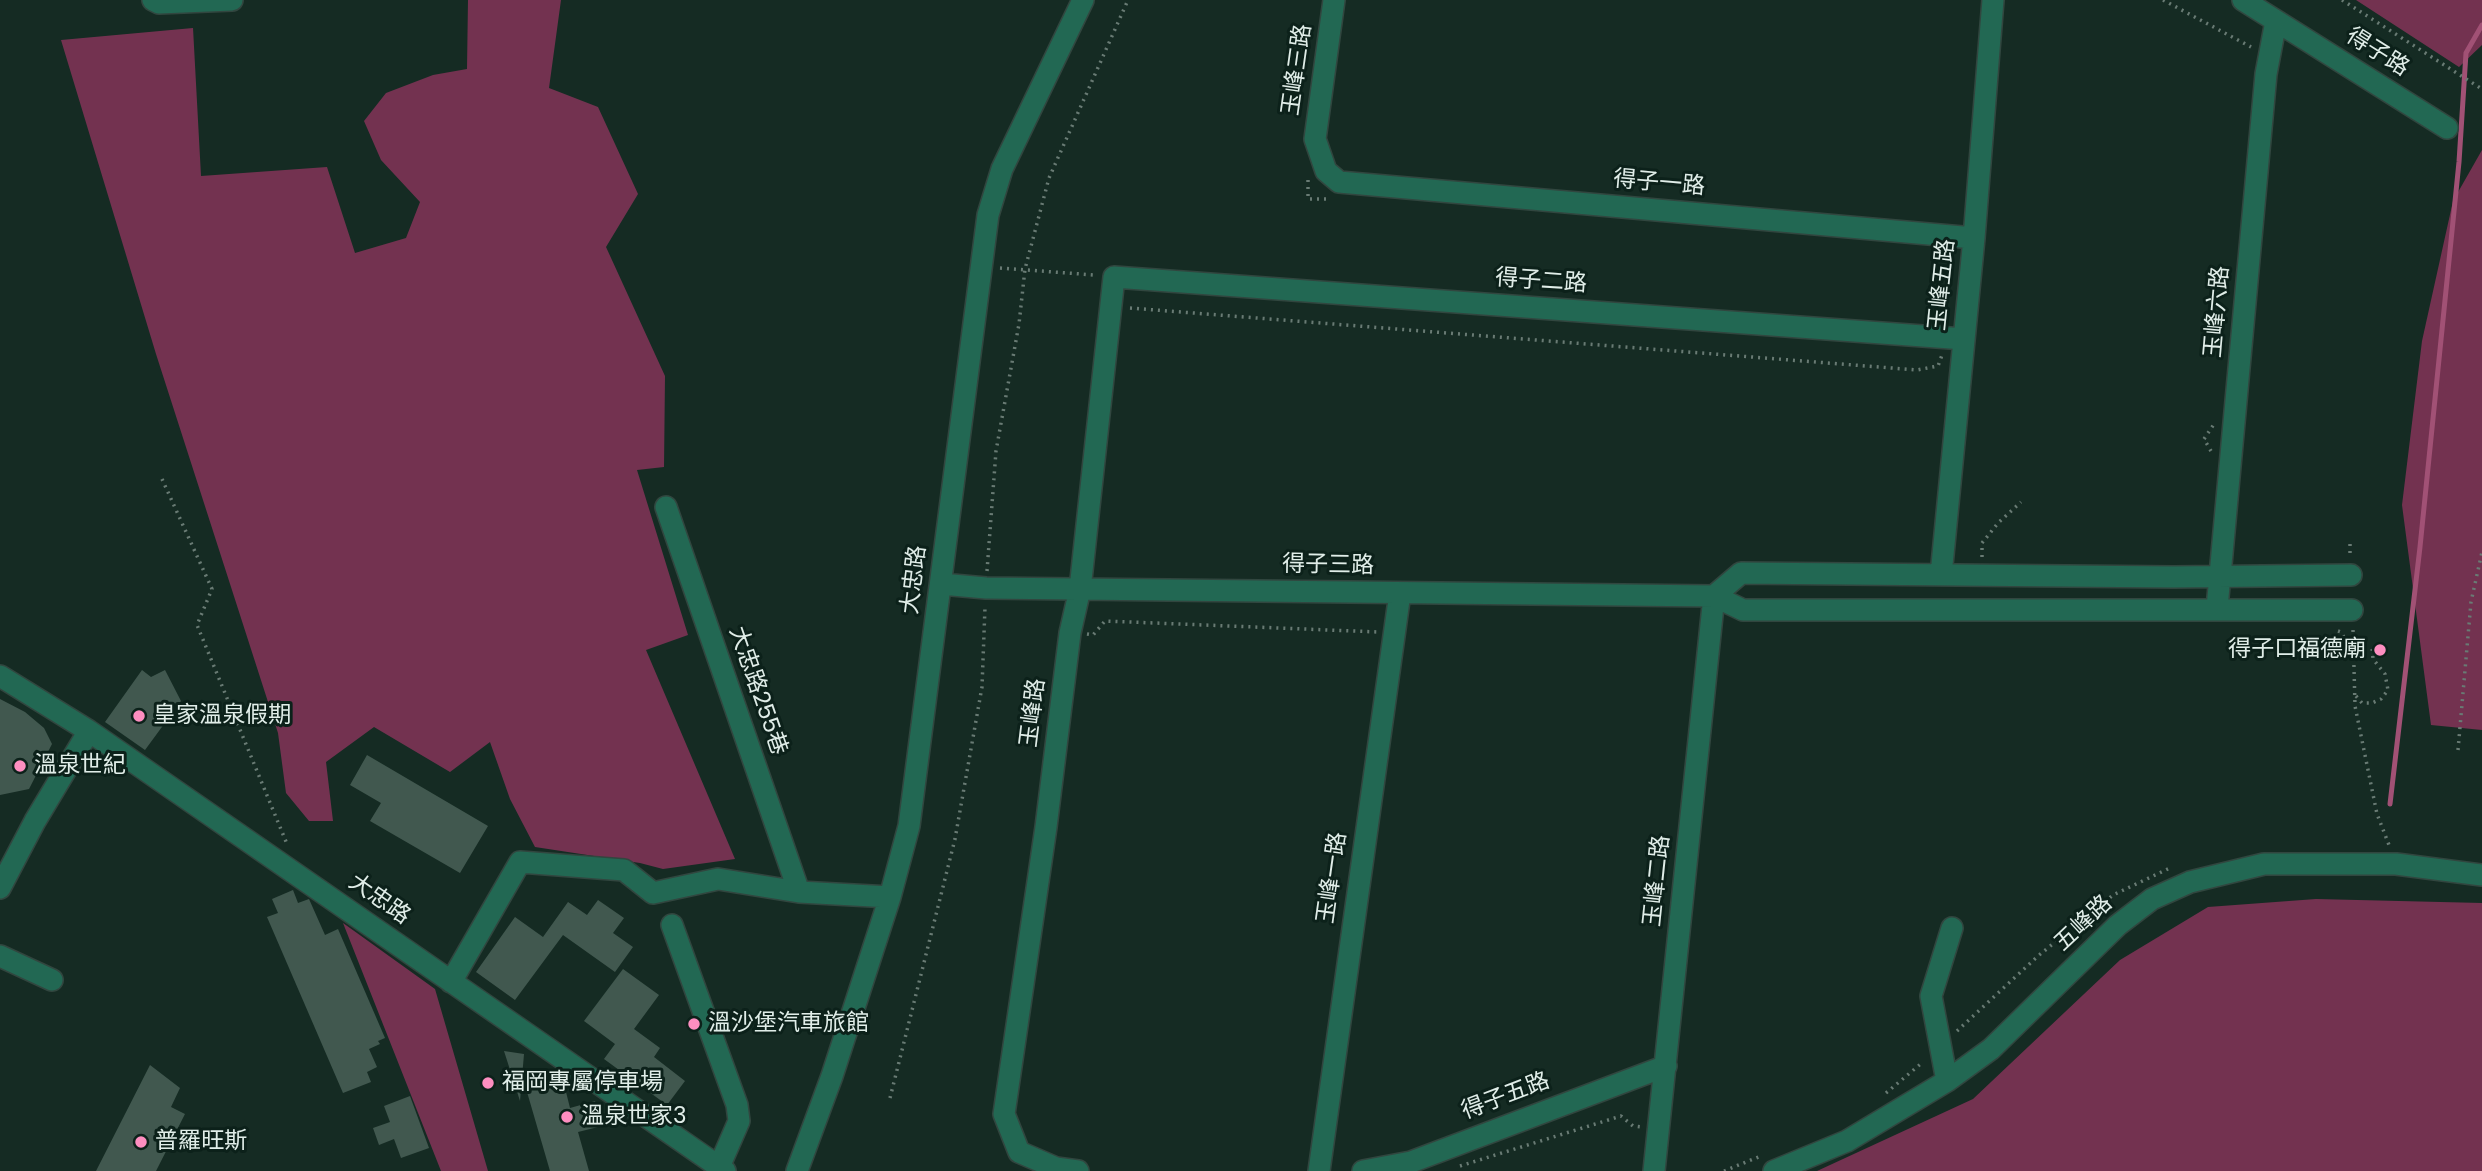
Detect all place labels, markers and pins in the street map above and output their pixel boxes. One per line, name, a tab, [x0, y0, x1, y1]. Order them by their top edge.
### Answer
place label: 得子口福德廟	[2228, 636, 2366, 664]
marker: 得子口福德廟	[2372, 642, 2388, 658]
place label: 皇家溫泉假期	[153, 702, 291, 730]
marker: 皇家溫泉假期	[131, 708, 147, 724]
place label: 溫泉世紀	[34, 752, 126, 780]
marker: 溫泉世紀	[12, 758, 28, 774]
place label: 溫沙堡汽車旅館	[708, 1010, 869, 1038]
marker: 溫沙堡汽車旅館	[686, 1016, 702, 1032]
place label: 福岡專屬停車場	[502, 1069, 663, 1097]
marker: 福岡專屬停車場	[480, 1075, 496, 1091]
place label: 溫泉世家3	[581, 1103, 687, 1131]
marker: 溫泉世家3	[559, 1109, 575, 1125]
place label: 普羅旺斯	[155, 1128, 247, 1156]
marker: 普羅旺斯	[133, 1134, 149, 1150]

